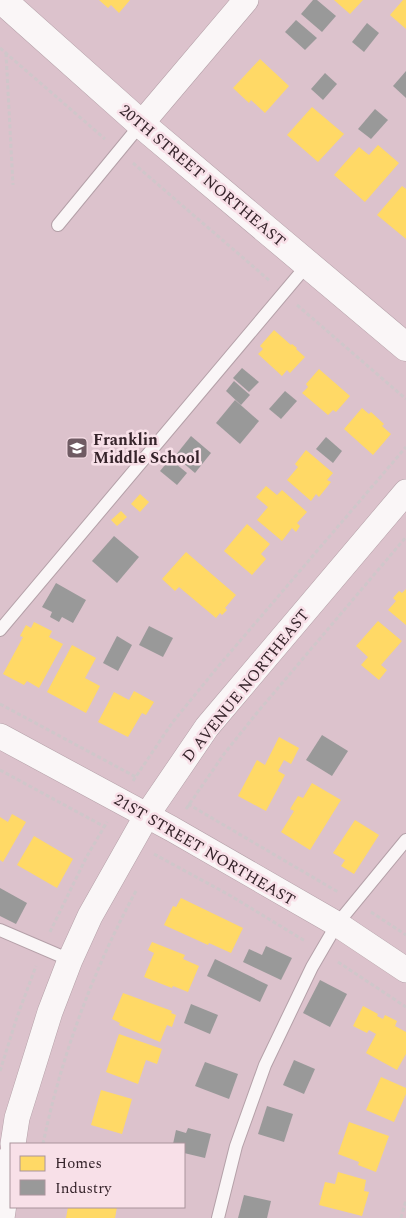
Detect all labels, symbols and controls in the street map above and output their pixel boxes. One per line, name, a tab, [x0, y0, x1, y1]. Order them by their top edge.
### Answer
street label: 20TH STREET NORTHEAST	[114, 99, 291, 253]
place label: Franklin Middle School	[93, 428, 200, 470]
school or university icon: Franklin Middle School	[65, 436, 89, 460]
street label: D AVENUE NORTHEAST	[176, 604, 315, 767]
street label: 21ST STREET NORTHEAST	[109, 788, 300, 912]
legend	[10, 1143, 185, 1208]
text: Homes	[55, 1152, 102, 1175]
text: Industry	[55, 1177, 112, 1200]

